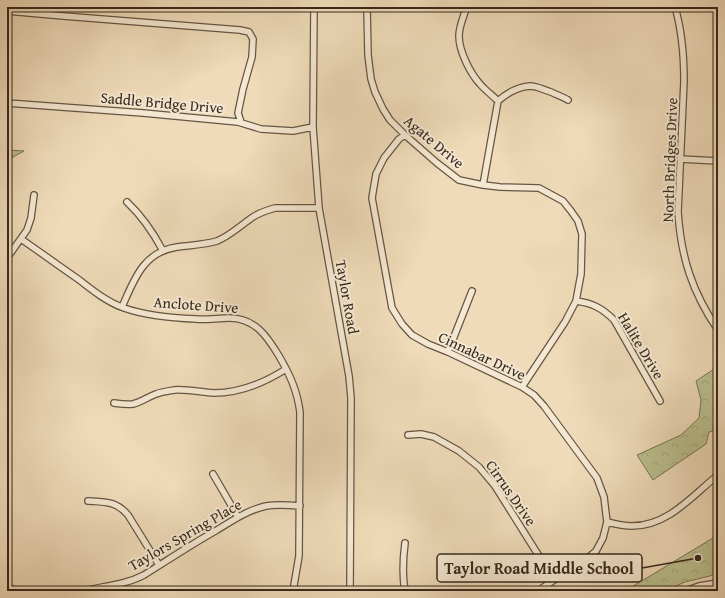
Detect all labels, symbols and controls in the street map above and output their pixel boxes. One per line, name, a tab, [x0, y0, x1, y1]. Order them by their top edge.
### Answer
street label: Saddle Bridge Drive	[100, 87, 224, 118]
street label: North Bridges Drive	[657, 97, 682, 223]
street label: Agate Drive	[400, 110, 469, 173]
street label: Taylor Road	[331, 258, 364, 336]
street label: Anclote Drive	[153, 291, 239, 318]
street label: Halite Drive	[613, 308, 670, 383]
street label: Cinnabar Drive	[435, 326, 529, 385]
street label: Cirrus Drive	[481, 456, 542, 530]
street label: Taylors Spring Place	[124, 494, 245, 576]
callout: Taylor Road Middle School	[437, 554, 642, 582]
text: Taylor Road Middle School	[444, 556, 634, 580]

